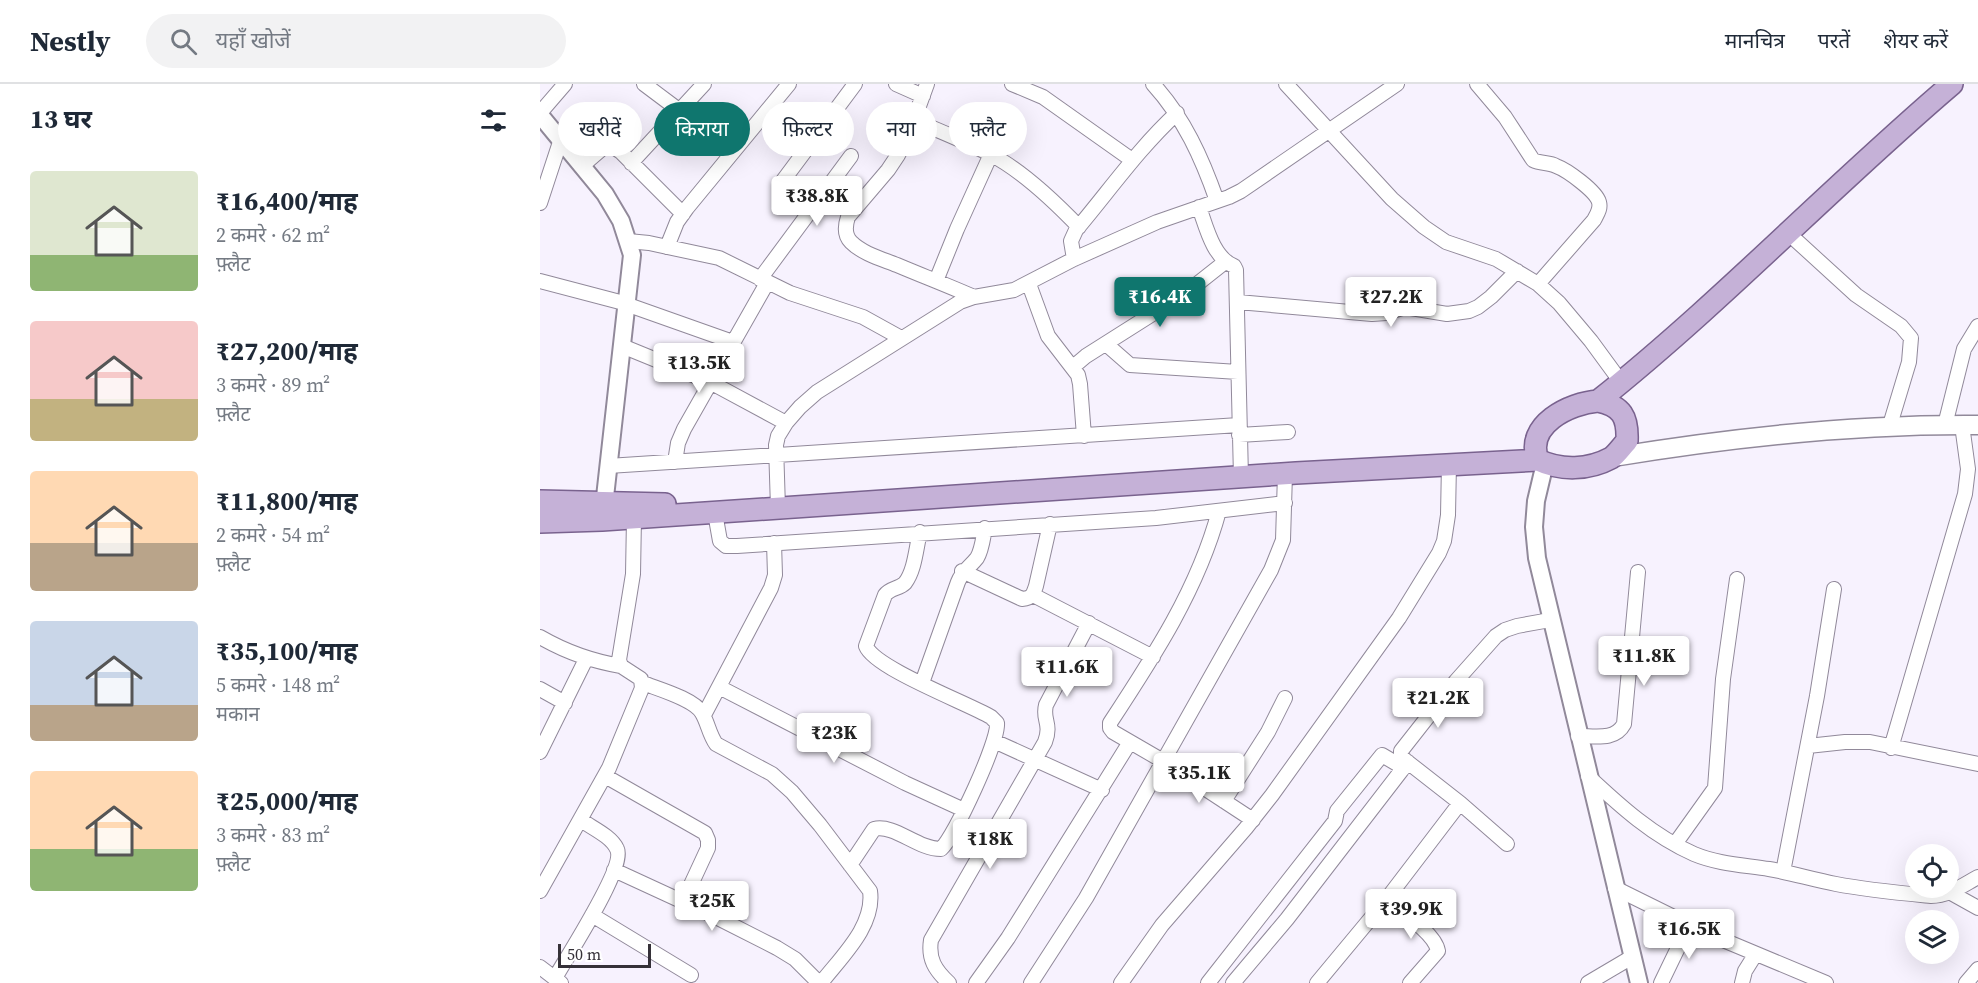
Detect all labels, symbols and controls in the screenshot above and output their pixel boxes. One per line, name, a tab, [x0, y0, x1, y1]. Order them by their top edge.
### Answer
search box	[146, 14, 566, 68]
text: Nestly	[30, 22, 110, 60]
icon: search	[167, 25, 200, 58]
text: यहाँ खोजें	[215, 25, 291, 55]
text: मानचित्र	[1725, 26, 1785, 55]
text: परतें	[1818, 26, 1850, 55]
text: शेयर करें	[1883, 26, 1948, 55]
text: 13 घर	[30, 101, 92, 137]
chip: खरीदें	[558, 102, 642, 156]
chip: किराया	[654, 102, 750, 156]
chip: फ़िल्टर	[762, 102, 854, 156]
chip: नया	[866, 102, 937, 156]
chip: फ़्लैट	[949, 102, 1027, 156]
icon: filters	[477, 104, 510, 137]
pin: ₹38.8K	[768, 176, 866, 227]
text: ₹38.8K	[785, 181, 849, 209]
text: ₹16,400/माह	[216, 183, 358, 219]
icon: home	[78, 195, 150, 267]
text: 2 कमरे · 62 m²	[216, 221, 330, 249]
text: फ़्लैट	[216, 250, 251, 278]
pin: ₹16.4K	[1111, 277, 1209, 328]
pin: ₹27.2K	[1342, 277, 1440, 328]
text: ₹16.4K	[1128, 282, 1192, 310]
text: ₹27.2K	[1359, 282, 1423, 310]
text: ₹27,200/माह	[216, 333, 358, 369]
pin: ₹13.5K	[650, 343, 748, 394]
icon: home	[78, 345, 150, 417]
text: ₹13.5K	[667, 348, 731, 376]
text: 3 कमरे · 89 m²	[216, 371, 330, 399]
text: फ़्लैट	[216, 400, 251, 428]
text: ₹11,800/माह	[216, 483, 358, 519]
icon: home	[78, 495, 150, 567]
text: 2 कमरे · 54 m²	[216, 521, 330, 549]
text: फ़्लैट	[216, 550, 251, 578]
text: ₹35,100/माह	[216, 633, 358, 669]
pin: ₹11.8K	[1595, 636, 1693, 687]
text: ₹11.8K	[1612, 641, 1676, 669]
icon: home	[78, 645, 150, 717]
pin: ₹11.6K	[1018, 647, 1116, 698]
text: ₹11.6K	[1035, 652, 1099, 680]
text: 5 कमरे · 148 m²	[216, 671, 340, 699]
pin: ₹21.2K	[1389, 678, 1487, 729]
text: ₹21.2K	[1406, 683, 1470, 711]
text: मकान	[216, 700, 260, 728]
pin: ₹23K	[798, 713, 870, 764]
text: ₹23K	[811, 718, 857, 746]
pin: ₹35.1K	[1150, 753, 1248, 804]
text: ₹35.1K	[1167, 758, 1231, 786]
text: ₹25,000/माह	[216, 783, 358, 819]
icon: home	[78, 795, 150, 867]
pin: ₹18K	[954, 819, 1026, 870]
text: 3 कमरे · 83 m²	[216, 821, 330, 849]
text: ₹18K	[967, 824, 1013, 852]
map controls	[1905, 844, 1959, 964]
button: locate	[1905, 844, 1959, 898]
text: फ़्लैट	[216, 850, 251, 878]
pin: ₹25K	[676, 881, 748, 932]
text: ₹25K	[689, 886, 735, 914]
pin: ₹39.9K	[1362, 889, 1460, 940]
text: ₹39.9K	[1379, 894, 1443, 922]
pin: ₹16.5K	[1640, 909, 1738, 960]
button: layers	[1905, 910, 1959, 964]
text: ₹16.5K	[1657, 914, 1721, 942]
scale bar	[558, 941, 651, 968]
text: 50 m	[567, 943, 601, 965]

